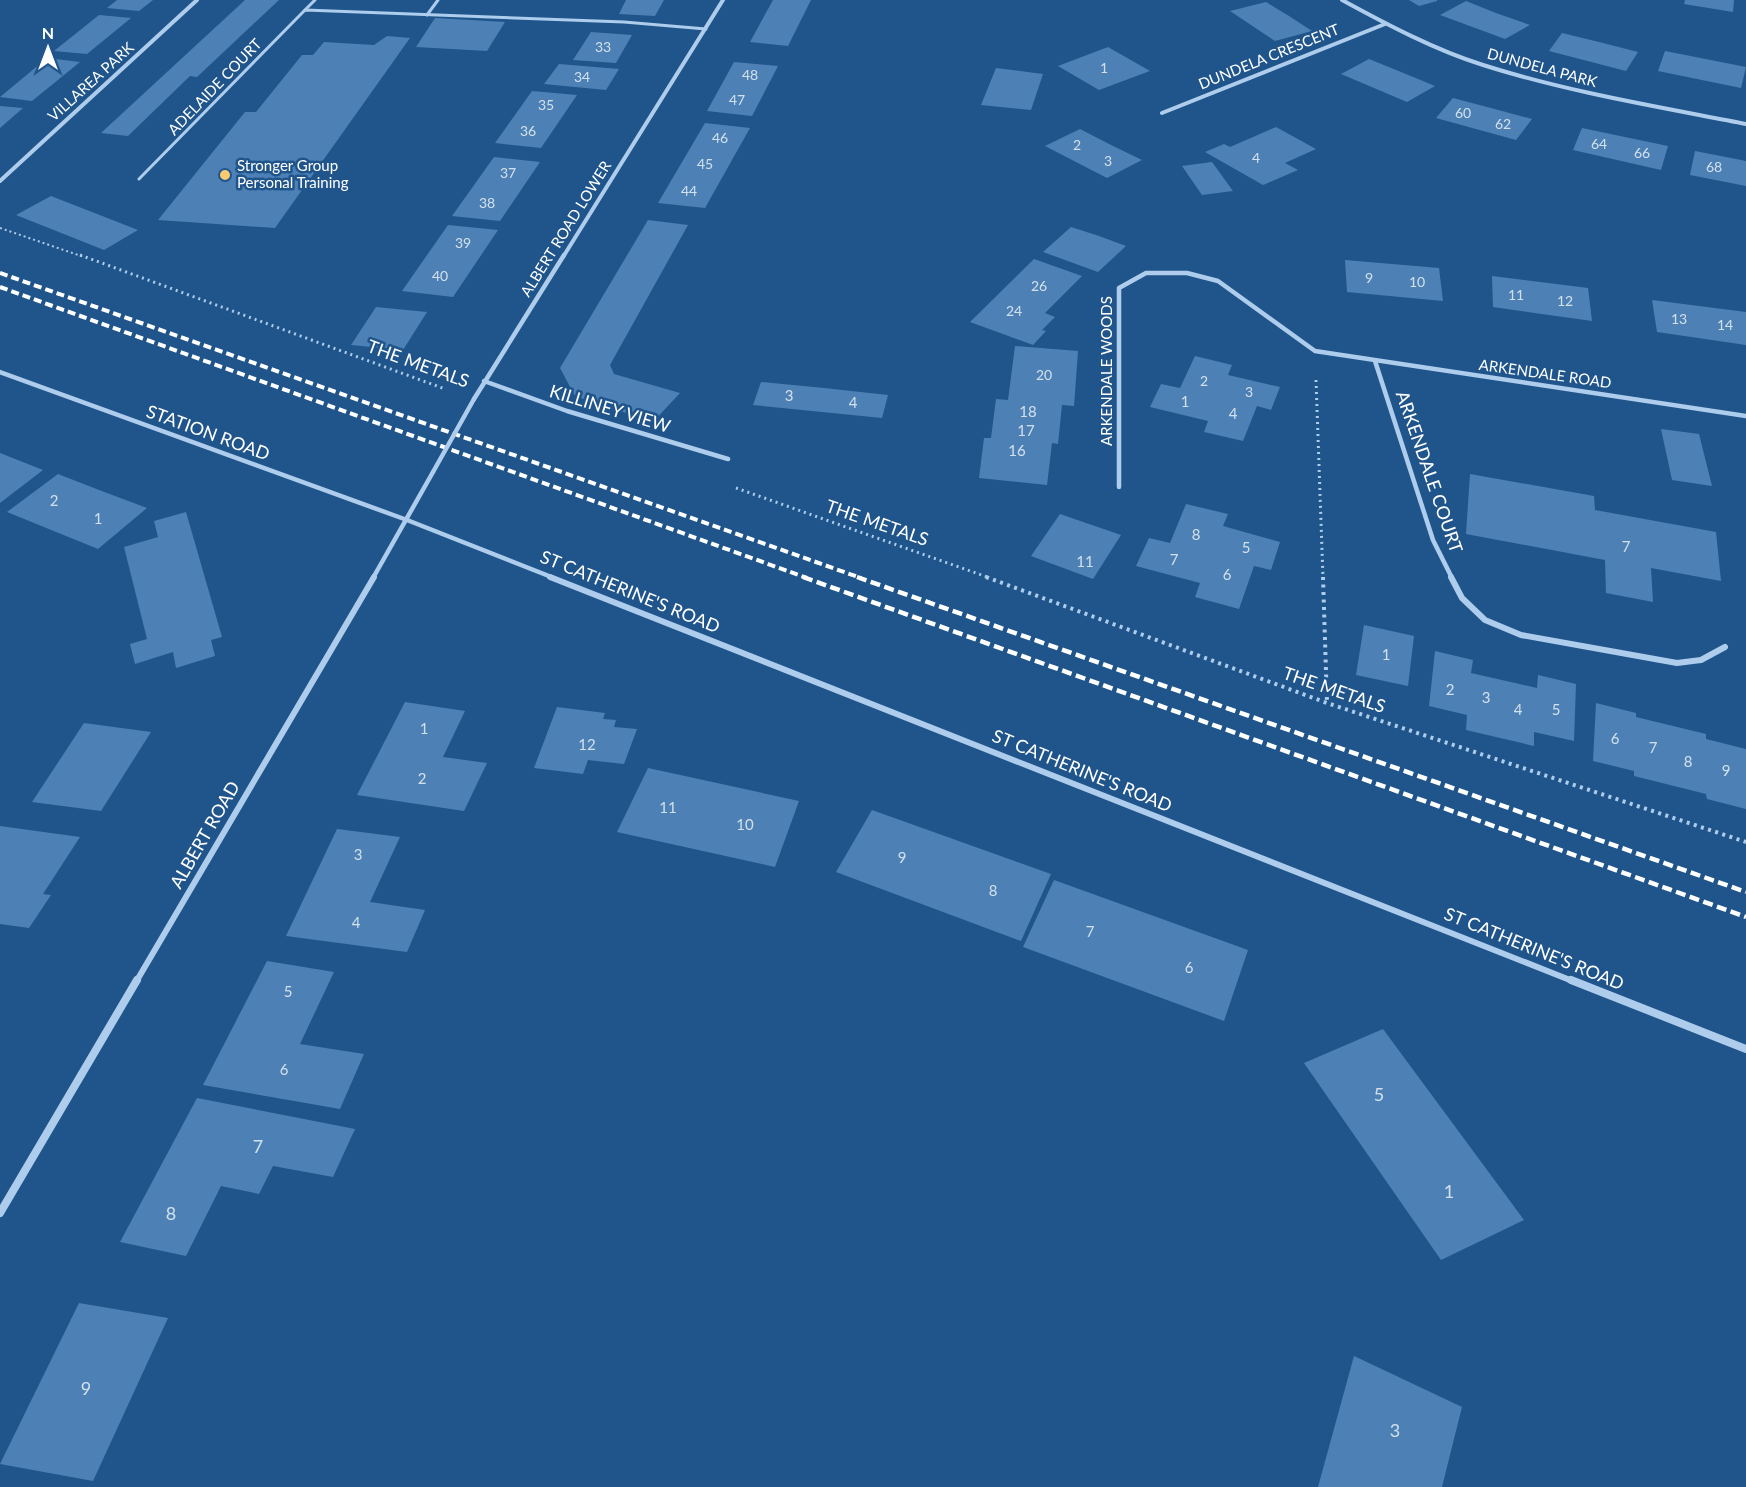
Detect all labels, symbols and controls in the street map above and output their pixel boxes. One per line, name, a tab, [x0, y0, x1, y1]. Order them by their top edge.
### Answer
north arrow	[18, 18, 78, 78]
street label: DUNDELA CRESCENT	[1196, 20, 1342, 93]
text: N	[42, 23, 54, 42]
street label: ADELAIDE COURT	[164, 34, 265, 138]
street label: VILLAREA PARK	[44, 38, 137, 124]
house number: 33	[595, 38, 611, 55]
street label: DUNDELA PARK	[1485, 44, 1599, 90]
house number: 1	[1100, 59, 1108, 76]
house number: 48	[742, 66, 758, 83]
house number: 34	[574, 68, 590, 85]
house number: 47	[729, 91, 745, 108]
house number: 35	[538, 96, 554, 113]
house number: 60	[1455, 104, 1471, 121]
house number: 62	[1495, 115, 1511, 132]
house number: 36	[520, 122, 536, 139]
house number: 46	[712, 129, 728, 146]
house number: 64	[1591, 135, 1607, 152]
house number: 2	[1073, 136, 1081, 153]
house number: 66	[1634, 144, 1650, 161]
house number: 4	[1252, 149, 1260, 166]
house number: 3	[1104, 152, 1112, 169]
house number: 45	[697, 155, 713, 172]
place label: Stronger Group Personal Training	[237, 156, 349, 191]
street label: ALBERT ROAD LOWER	[516, 157, 615, 300]
house number: 68	[1706, 158, 1722, 175]
house number: 37	[500, 164, 516, 181]
marker: Stronger Group Personal Training	[218, 168, 232, 182]
house number: 44	[681, 182, 697, 199]
house number: 38	[479, 194, 495, 211]
house number: 39	[455, 234, 471, 251]
house number: 40	[432, 267, 448, 284]
house number: 9	[1365, 269, 1373, 286]
house number: 10	[1409, 273, 1425, 290]
house number: 26	[1031, 277, 1047, 294]
house number: 11	[1508, 286, 1524, 303]
house number: 12	[1557, 292, 1573, 309]
street label: ARKENDALE WOODS	[1097, 296, 1115, 446]
house number: 24	[1006, 302, 1022, 319]
house number: 13	[1671, 310, 1687, 327]
house number: 14	[1717, 316, 1733, 333]
street label: THE METALS	[364, 334, 472, 392]
street label: ARKENDALE ROAD	[1478, 355, 1613, 391]
house number: 20	[1036, 366, 1052, 383]
house number: 2	[1200, 372, 1208, 389]
street label: KILLINEY VIEW	[547, 379, 674, 437]
house number: 3	[1245, 383, 1253, 400]
house number: 3	[785, 386, 793, 404]
street label: ARKENDALE COURT	[1392, 388, 1468, 556]
house number: 1	[1181, 392, 1189, 410]
house number: 4	[849, 393, 858, 411]
street label: STATION ROAD	[144, 400, 273, 465]
house number: 18	[1019, 402, 1037, 420]
house number: 4	[1229, 404, 1238, 422]
house number: 17	[1017, 421, 1035, 439]
house number: 16	[1008, 441, 1026, 459]
house number: 2	[50, 491, 58, 509]
street label: THE METALS	[823, 494, 932, 550]
house number: 1	[94, 509, 102, 527]
house number: 8	[1192, 525, 1200, 543]
house number: 7	[1622, 537, 1631, 555]
house number: 5	[1242, 538, 1250, 556]
street label: ST CATHERINE'S ROAD	[537, 545, 723, 637]
house number: 7	[1170, 550, 1179, 568]
house number: 11	[1076, 552, 1094, 570]
house number: 6	[1223, 565, 1232, 583]
house number: 1	[1382, 645, 1390, 663]
street label: THE METALS	[1280, 661, 1389, 717]
house number: 2	[1446, 680, 1454, 698]
house number: 3	[1482, 688, 1490, 706]
house number: 4	[1514, 700, 1523, 718]
house number: 5	[1552, 700, 1560, 718]
house number: 1	[420, 719, 428, 737]
street label: ST CATHERINE'S ROAD	[989, 724, 1175, 816]
house number: 6	[1611, 729, 1620, 747]
house number: 12	[578, 735, 596, 753]
house number: 7	[1649, 738, 1658, 756]
house number: 8	[1684, 752, 1692, 770]
house number: 9	[1722, 761, 1730, 779]
house number: 2	[418, 769, 426, 787]
street label: ALBERT ROAD	[165, 777, 244, 892]
house number: 11	[659, 798, 677, 816]
house number: 10	[736, 815, 754, 833]
house number: 3	[354, 845, 362, 863]
house number: 9	[898, 848, 906, 866]
house number: 8	[989, 881, 997, 899]
street label: ST CATHERINE'S ROAD	[1441, 902, 1627, 994]
house number: 4	[352, 913, 361, 931]
house number: 7	[1086, 922, 1095, 940]
house number: 6	[1185, 958, 1194, 976]
house number: 5	[284, 982, 292, 1000]
house number: 6	[280, 1060, 289, 1078]
house number: 5	[1374, 1083, 1384, 1105]
house number: 7	[253, 1135, 263, 1157]
house number: 1	[1444, 1180, 1454, 1202]
house number: 8	[166, 1202, 176, 1224]
house number: 9	[81, 1377, 91, 1399]
house number: 3	[1390, 1419, 1400, 1441]

